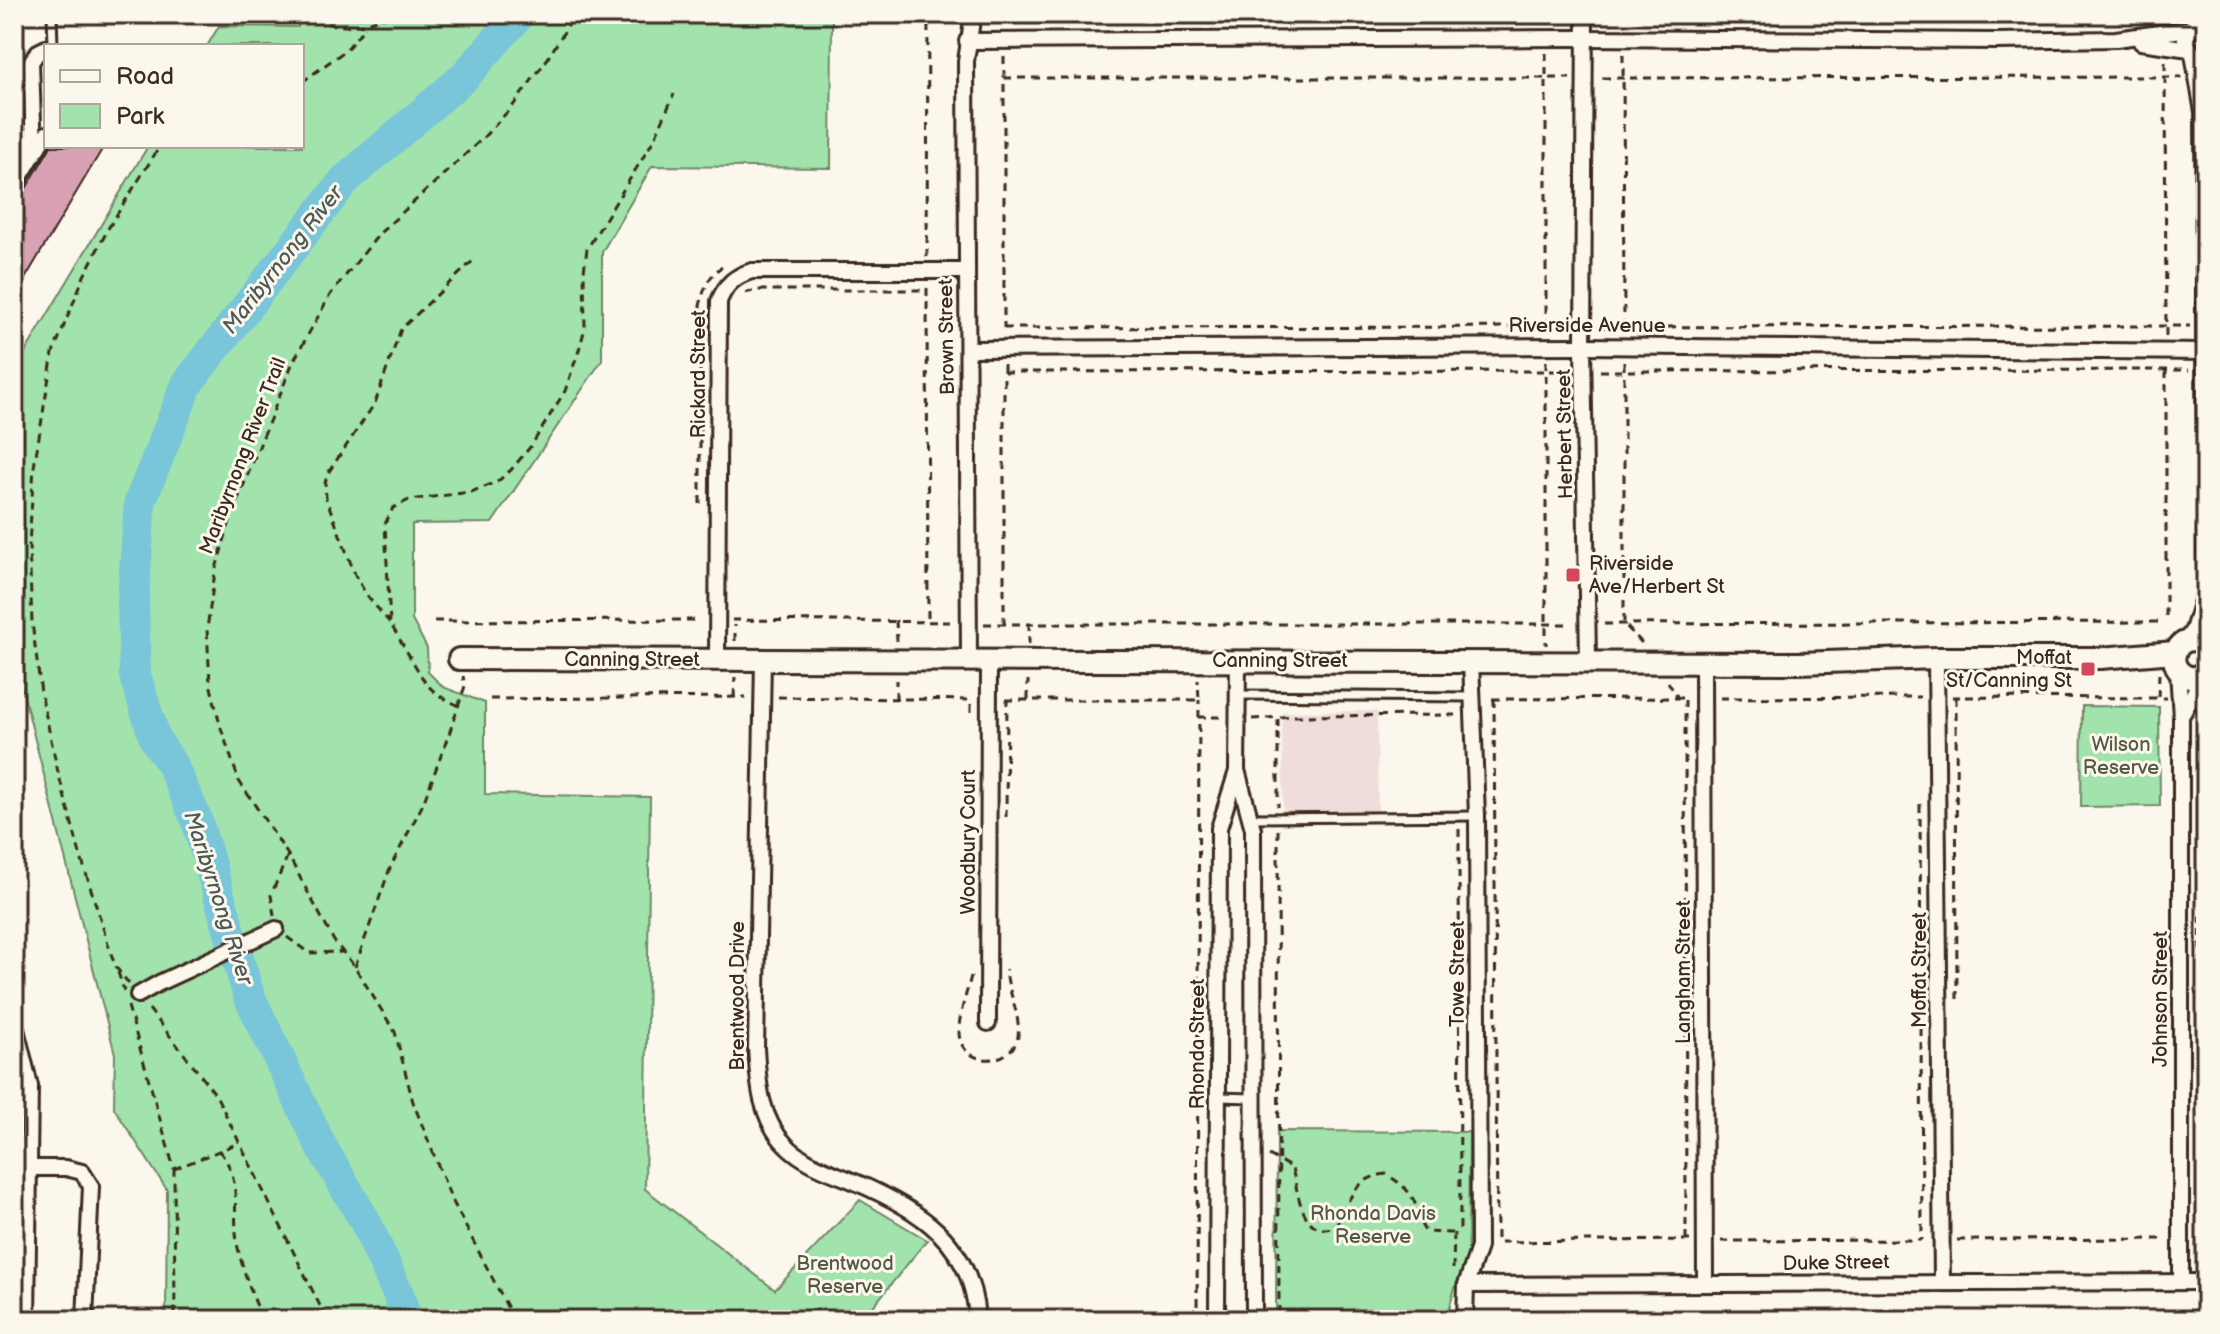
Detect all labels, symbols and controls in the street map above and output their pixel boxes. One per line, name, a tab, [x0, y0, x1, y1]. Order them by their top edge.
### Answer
legend	[44, 44, 304, 148]
text: Road	[116, 62, 174, 91]
text: Park	[116, 102, 164, 131]
water label: Maribyrnong River	[217, 179, 351, 340]
street label: Brown Street	[934, 279, 960, 395]
street label: Rickard Street	[687, 310, 711, 438]
street label: Riverside Avenue	[1508, 314, 1666, 338]
street label: Maribyrnong River Trail	[194, 354, 292, 558]
street label: Herbert Street	[1552, 369, 1578, 499]
place label: Riverside Ave/Herbert St	[1589, 552, 1725, 599]
marker: Riverside Ave/Herbert St	[1564, 566, 1582, 584]
place label: Moffat St/Canning St	[1946, 646, 2072, 693]
street label: Canning Street	[564, 648, 700, 672]
street label: Canning Street	[1212, 649, 1348, 673]
marker: Moffat St/Canning St	[2079, 660, 2097, 678]
park label: Wilson Reserve	[2083, 733, 2159, 780]
street label: Woodbury Court	[957, 770, 981, 914]
water label: Maribyrnong River	[177, 808, 259, 990]
street label: Langham Street	[1672, 900, 1696, 1044]
street label: Moffat Street	[1908, 912, 1932, 1028]
street label: Brentwood Drive	[726, 921, 750, 1071]
street label: Towe Street	[1446, 921, 1470, 1027]
street label: Johnson Street	[2149, 931, 2173, 1067]
street label: Rhonda Street	[1186, 979, 1210, 1109]
park label: Rhonda Davis Reserve	[1310, 1202, 1436, 1249]
street label: Duke Street	[1782, 1250, 1890, 1276]
park label: Brentwood Reserve	[796, 1252, 894, 1299]

